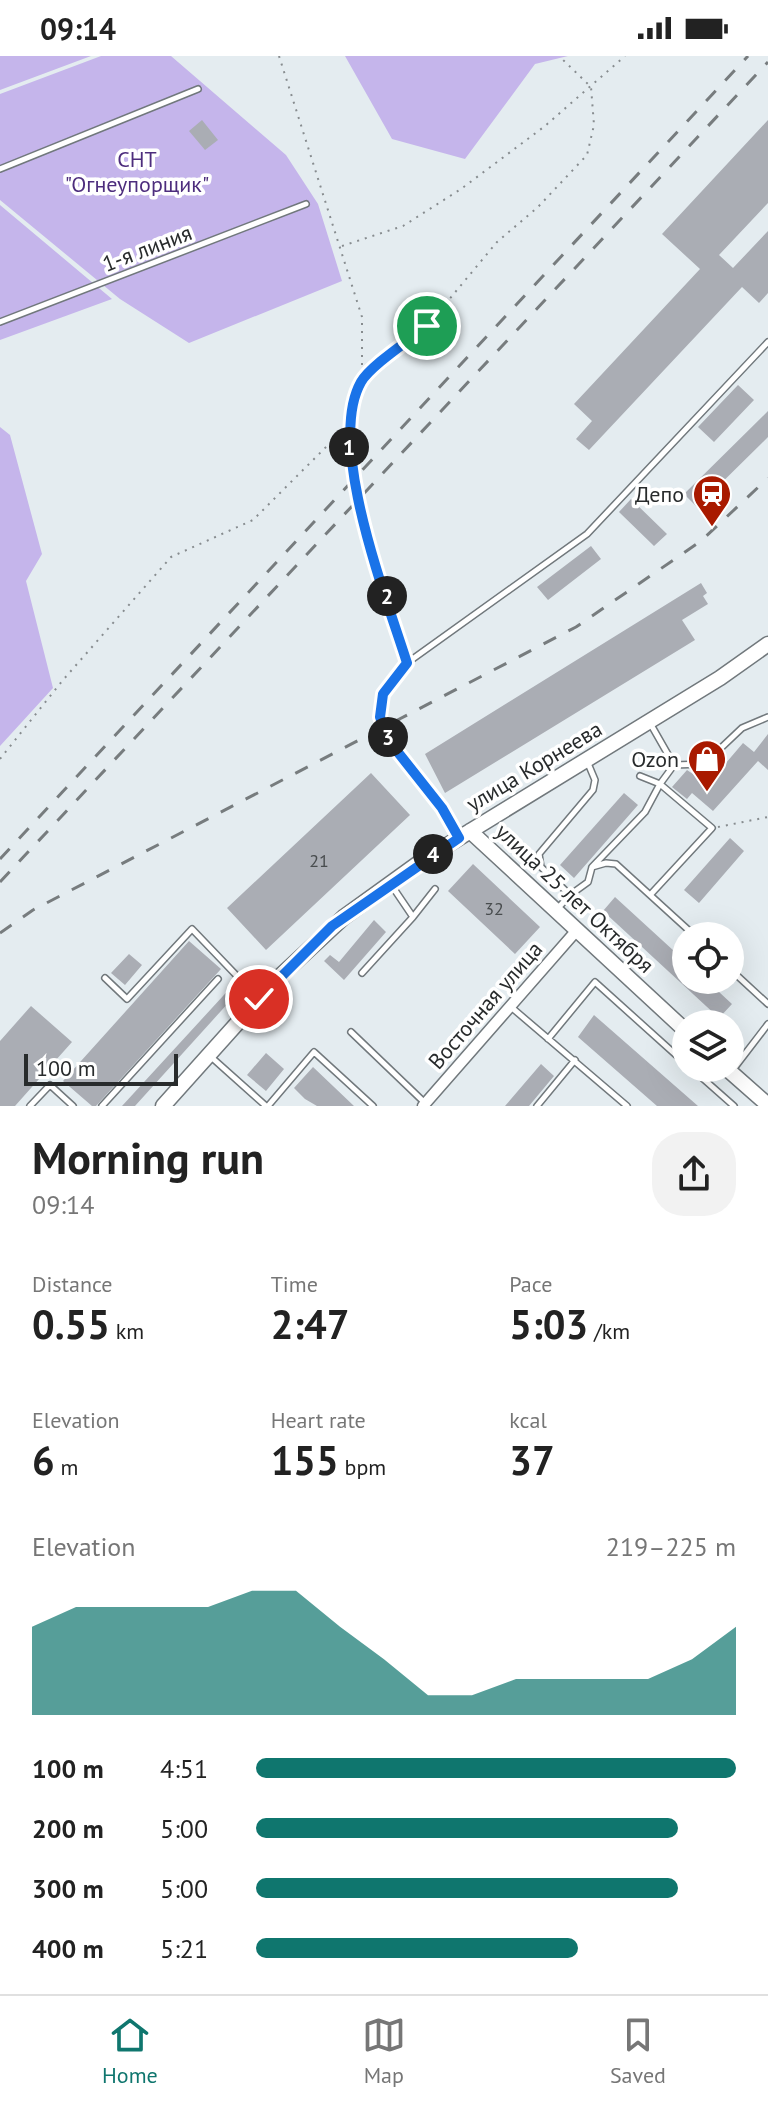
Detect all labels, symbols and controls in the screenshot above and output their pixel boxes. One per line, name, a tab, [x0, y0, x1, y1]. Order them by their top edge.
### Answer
text: 09:14	[40, 9, 116, 48]
park label: СНТ "Огнеупорщик"	[65, 145, 209, 198]
street label: 1-я линия	[98, 218, 196, 278]
pin	[393, 292, 461, 360]
icon: arrive	[405, 304, 449, 348]
pin: 1	[329, 427, 369, 467]
text: 1	[343, 433, 355, 461]
station icon: Депо	[691, 473, 733, 528]
place label: Депо	[635, 480, 684, 508]
pin: 2	[367, 576, 407, 616]
text: 2	[381, 582, 393, 610]
street label: улица Корнеева	[461, 714, 607, 818]
pin: 3	[368, 717, 408, 757]
text: 3	[382, 723, 394, 751]
shop icon: Ozon	[686, 738, 728, 793]
place label: Ozon	[631, 745, 679, 773]
street label: улица 25 лет Октября	[490, 817, 660, 979]
pin: 4	[413, 834, 453, 874]
text: 4	[427, 840, 439, 868]
house number: 21	[309, 849, 329, 872]
house number: 32	[484, 897, 504, 920]
map controls	[672, 922, 744, 1082]
button: locate	[672, 922, 744, 994]
street label: Восточная улица	[422, 935, 548, 1075]
pin	[225, 965, 293, 1033]
icon: check	[237, 977, 281, 1021]
button: layers	[672, 1010, 744, 1082]
scale bar	[24, 1050, 178, 1086]
text: 100 m	[36, 1054, 96, 1082]
text: Morning run	[32, 1129, 264, 1186]
button: share	[652, 1132, 736, 1216]
text: 09:14	[32, 1188, 94, 1221]
text: Distance	[32, 1270, 113, 1298]
text: Time	[271, 1270, 318, 1298]
text: Pace	[509, 1270, 552, 1298]
text: 0.55	[32, 1298, 110, 1350]
text: 2:47	[271, 1298, 349, 1350]
text: 5:03	[509, 1298, 588, 1350]
text: km	[110, 1317, 144, 1345]
text: /km	[588, 1317, 630, 1345]
text: Elevation	[32, 1406, 120, 1434]
text: Heart rate	[271, 1406, 366, 1434]
text: kcal	[509, 1406, 547, 1434]
text: 6	[32, 1434, 55, 1486]
text: 155	[271, 1434, 339, 1486]
text: 37	[509, 1434, 555, 1486]
text: m	[55, 1453, 78, 1481]
text: bpm	[339, 1453, 386, 1481]
text: Elevation	[32, 1530, 136, 1563]
text: 219–225 m	[606, 1530, 736, 1563]
text: 100 m	[32, 1752, 104, 1785]
text: 4:51	[160, 1752, 208, 1785]
text: 200 m	[32, 1812, 104, 1845]
text: 5:00	[160, 1812, 208, 1845]
text: 300 m	[32, 1872, 104, 1905]
text: 5:00	[160, 1872, 208, 1905]
text: 400 m	[32, 1932, 104, 1965]
text: 5:21	[160, 1932, 208, 1965]
tab: Home	[102, 2013, 158, 2089]
tab: Map	[362, 2013, 406, 2089]
tab: Saved	[610, 2013, 666, 2089]

